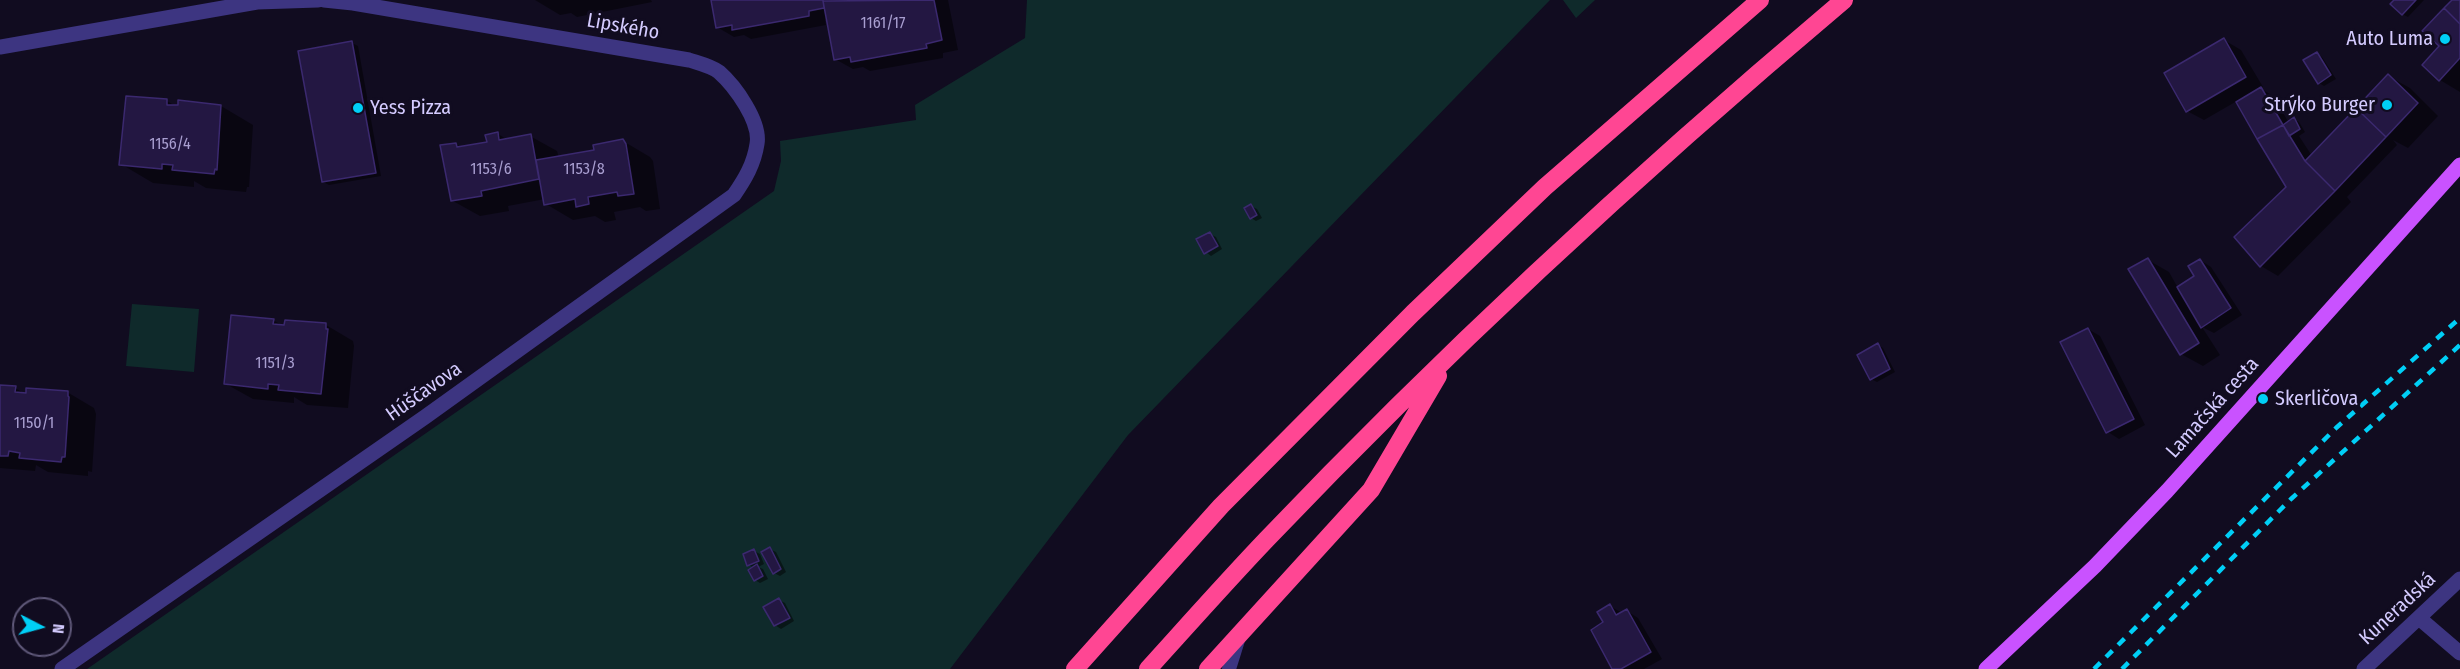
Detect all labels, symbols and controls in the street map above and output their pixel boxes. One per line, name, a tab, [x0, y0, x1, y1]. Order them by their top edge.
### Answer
street label: Lipského	[585, 9, 661, 45]
house number: 1161/17	[861, 14, 905, 34]
place label: Auto Luma	[2346, 27, 2433, 51]
marker: Auto Luma	[2438, 32, 2452, 46]
place label: Strýko Burger	[2264, 93, 2375, 117]
place label: Yess Pizza	[370, 96, 451, 120]
marker: Strýko Burger	[2380, 98, 2394, 112]
marker: Yess Pizza	[351, 101, 365, 115]
house number: 1156/4	[149, 135, 191, 155]
house number: 1153/6	[470, 160, 512, 180]
house number: 1153/8	[563, 160, 605, 180]
street label: Lamačská cesta	[2162, 353, 2264, 463]
house number: 1151/3	[255, 354, 295, 374]
street label: Húščavova	[382, 357, 466, 427]
place label: Skerličova	[2275, 387, 2358, 411]
marker: Skerličova	[2256, 392, 2270, 406]
house number: 1150/1	[14, 414, 54, 434]
street label: Kuneradská	[2355, 568, 2441, 650]
north arrow	[12, 597, 72, 657]
text: N	[48, 623, 68, 634]

